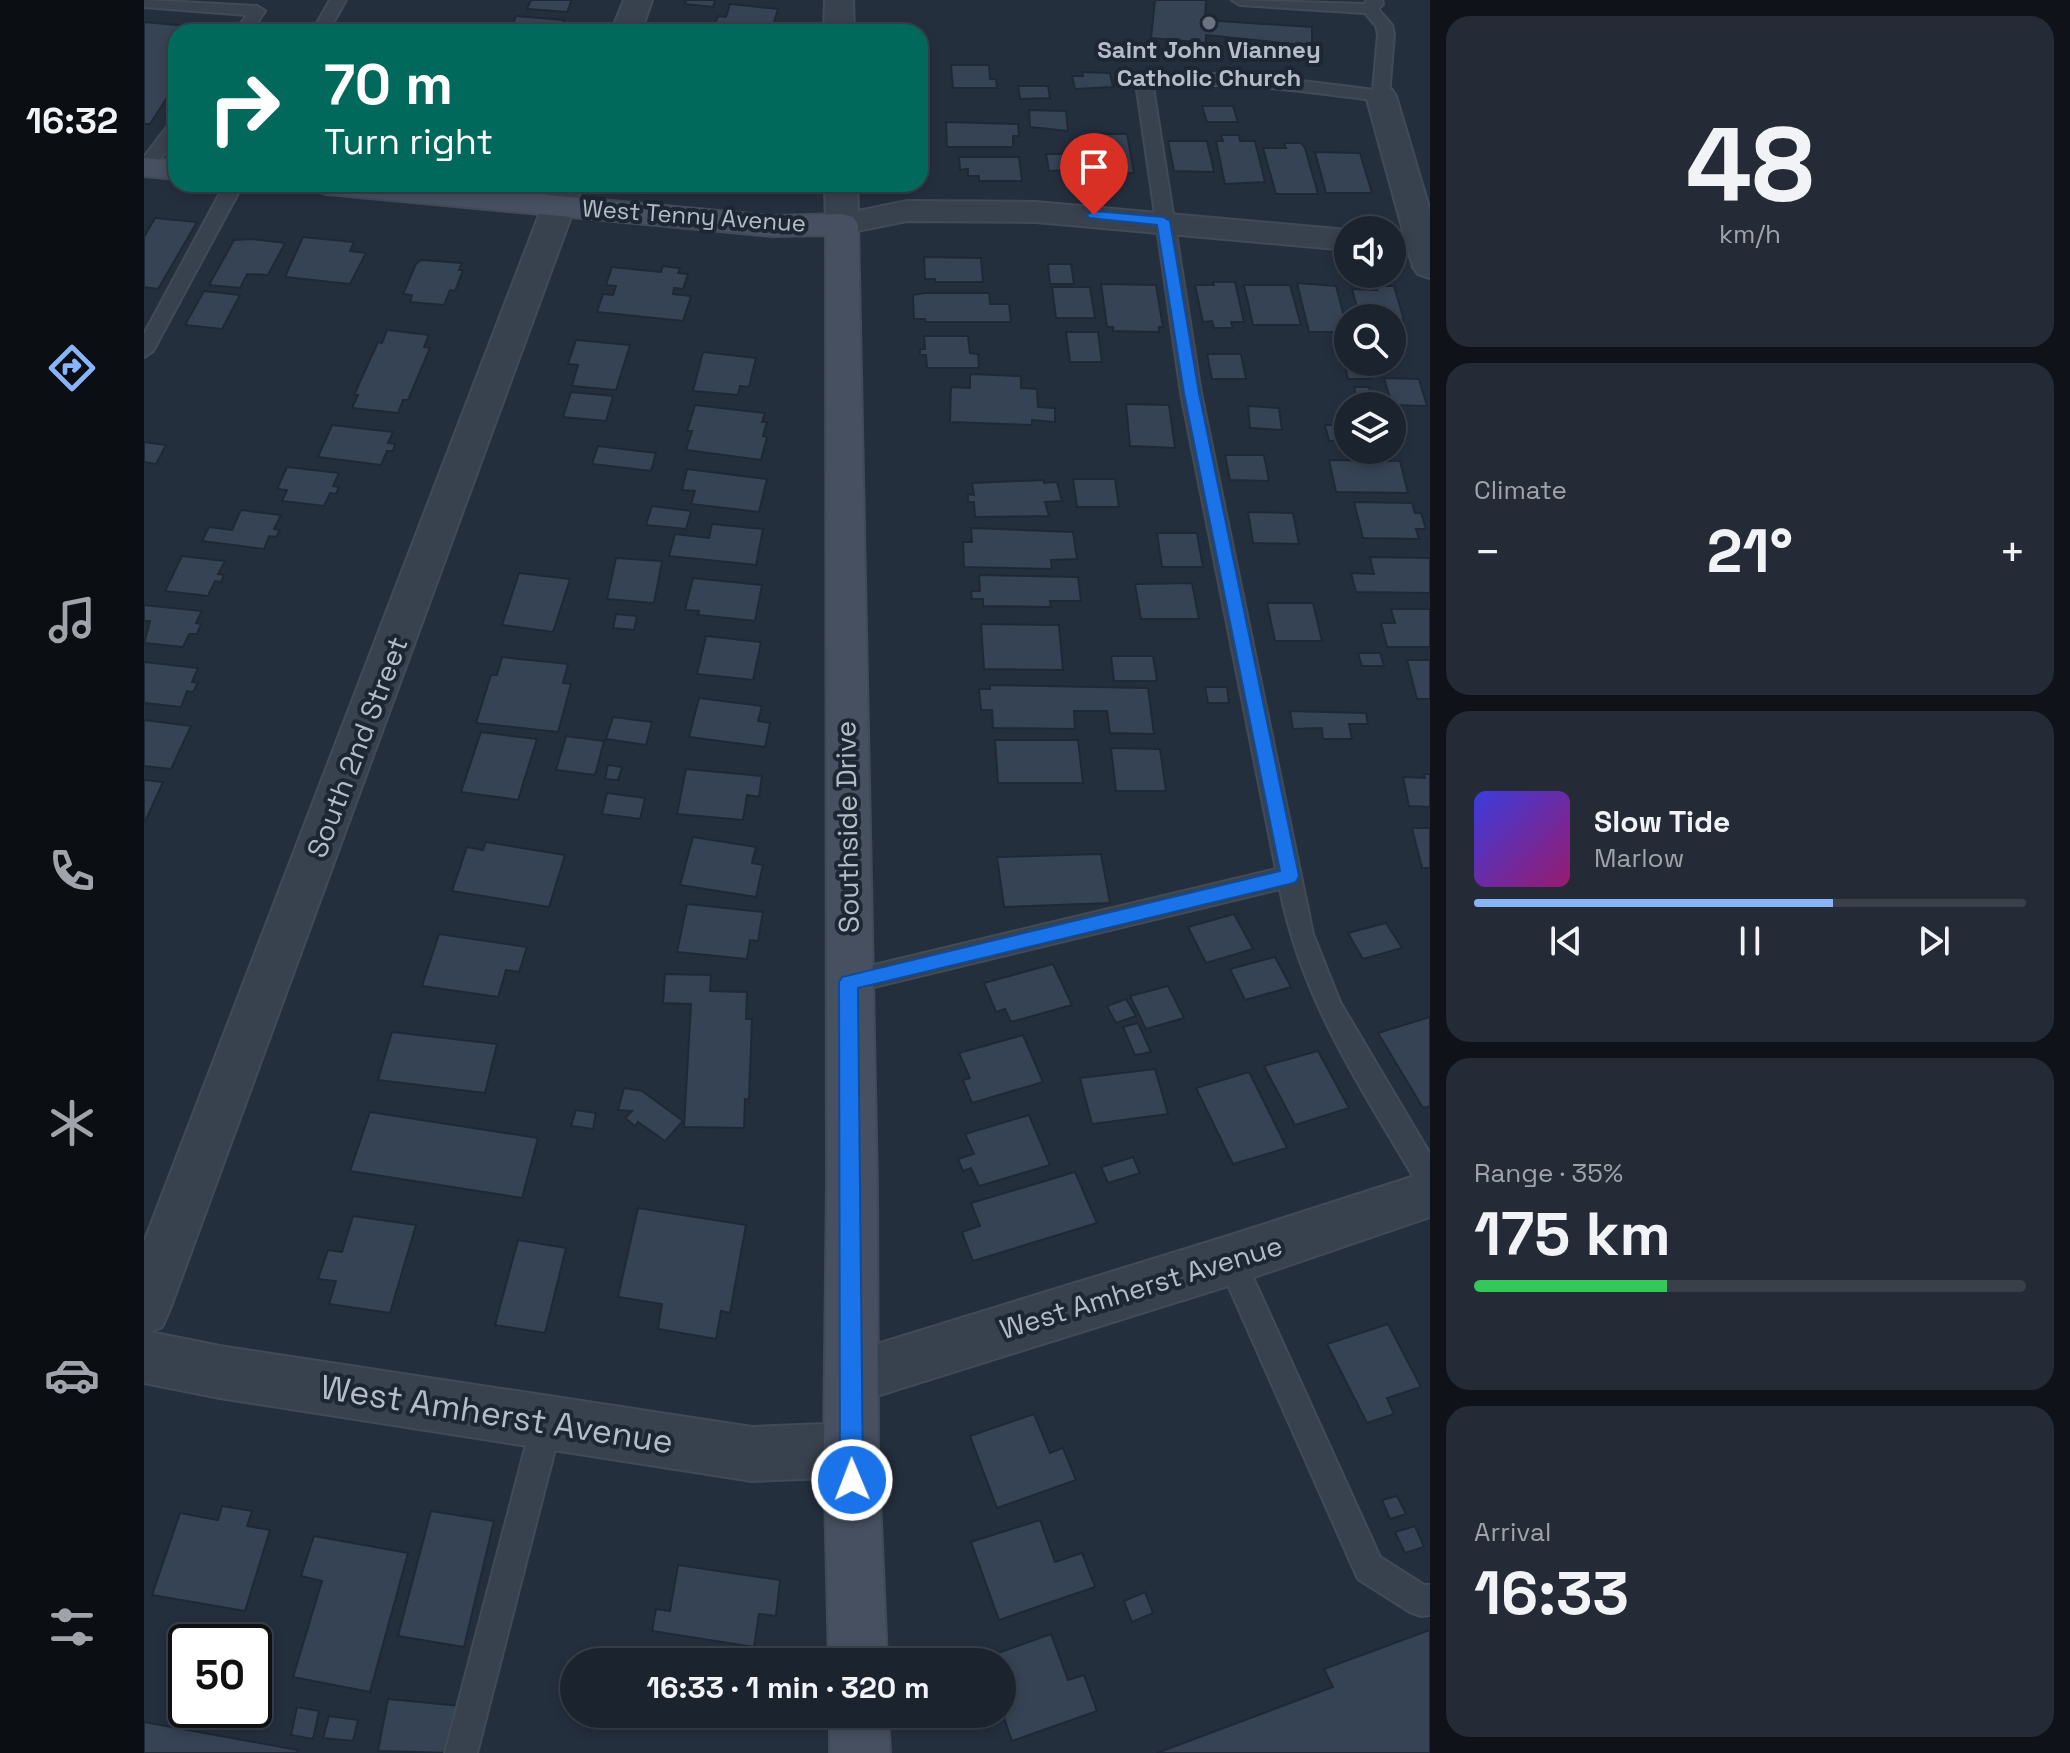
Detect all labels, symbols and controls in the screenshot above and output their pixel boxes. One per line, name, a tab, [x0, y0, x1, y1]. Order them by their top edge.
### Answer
marker: Saint John Vianney Catholic Church	[1200, 14, 1218, 32]
place label: Saint John Vianney Catholic Church	[1097, 34, 1321, 93]
text: 70 m	[324, 49, 453, 120]
icon: right	[192, 56, 296, 160]
text: 16:32	[26, 98, 118, 144]
text: 48	[1686, 99, 1814, 231]
text: Turn right	[324, 119, 493, 165]
pin	[1060, 133, 1128, 215]
icon: arrive	[1072, 145, 1116, 189]
street label: West Tenny Avenue	[581, 192, 807, 239]
map controls	[1334, 216, 1406, 464]
button: sound	[1334, 216, 1406, 288]
text: km/h	[1719, 217, 1781, 251]
button: search	[1334, 304, 1406, 376]
icon: directions	[44, 340, 100, 396]
button: layers	[1334, 392, 1406, 464]
text: Climate	[1474, 473, 1567, 507]
text: 21°	[1707, 513, 1793, 590]
text: −	[1474, 524, 1501, 580]
text: +	[1999, 524, 2026, 580]
icon: music	[44, 592, 100, 648]
street label: South 2nd Street	[298, 631, 416, 863]
street label: Southside Drive	[827, 721, 867, 933]
text: Slow Tide	[1594, 802, 1730, 841]
text: Marlow	[1594, 841, 1684, 875]
icon: phone	[44, 843, 100, 899]
icon: previous	[1544, 919, 1588, 963]
icon: pause	[1728, 919, 1772, 963]
icon: next	[1912, 919, 1956, 963]
icon: climate	[44, 1095, 100, 1151]
text: Range · 35%	[1474, 1156, 1623, 1190]
text: 175 km	[1474, 1196, 1671, 1273]
street label: West Amherst Avenue	[995, 1227, 1287, 1347]
icon: car	[44, 1347, 100, 1403]
street label: West Amherst Avenue	[317, 1365, 676, 1464]
position arrow	[810, 1438, 894, 1522]
text: Arrival	[1474, 1515, 1551, 1549]
text: 16:33	[1474, 1555, 1629, 1632]
icon: filters	[44, 1599, 100, 1655]
speed limit sign: 50	[168, 1624, 272, 1728]
text: 16:33 · 1 min · 320 m	[646, 1668, 930, 1707]

